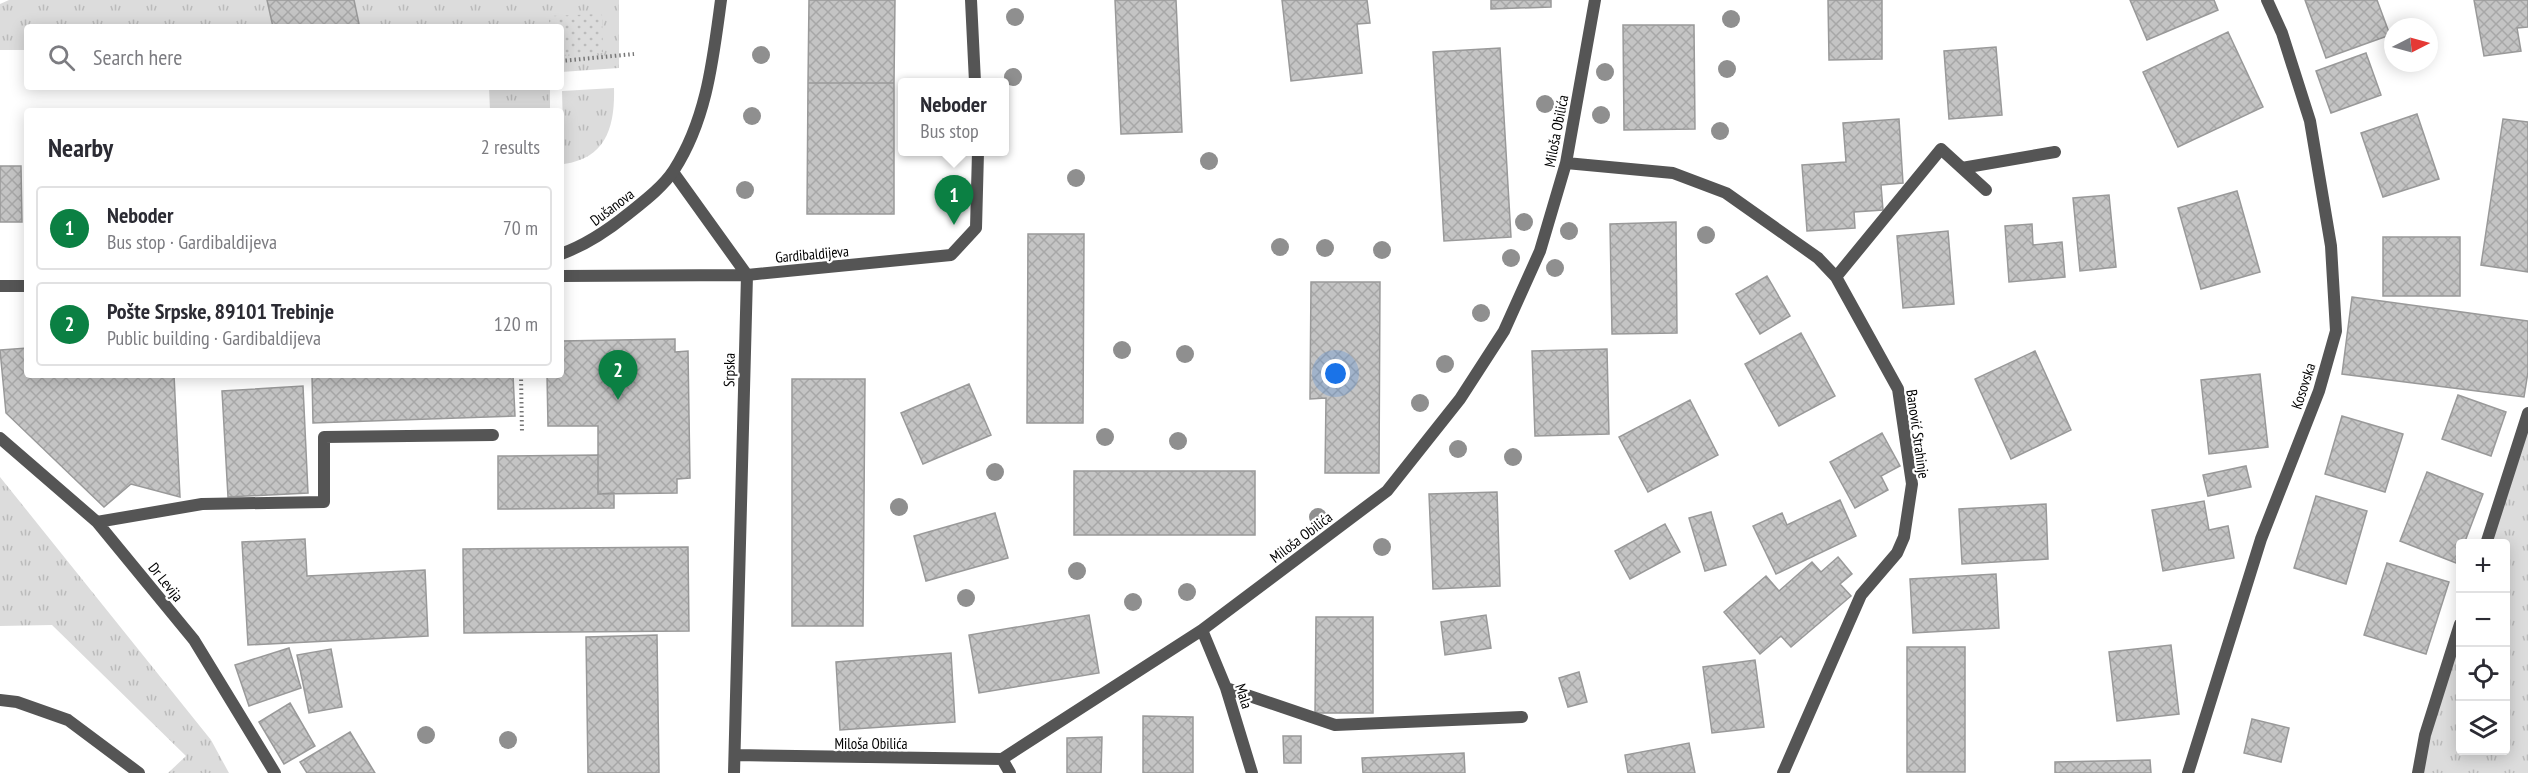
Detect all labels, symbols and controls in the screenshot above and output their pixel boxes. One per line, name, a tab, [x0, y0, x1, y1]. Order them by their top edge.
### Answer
north arrow	[2384, 18, 2438, 72]
search box	[24, 24, 564, 90]
icon: search	[45, 41, 78, 74]
text: Search here	[93, 43, 182, 71]
popup	[898, 78, 1009, 156]
text: Neboder	[920, 90, 987, 118]
street label: Miloša Obilića	[1540, 93, 1572, 169]
text: Bus stop	[920, 118, 979, 144]
text: Nearby	[48, 131, 113, 164]
text: 2 results	[481, 134, 540, 160]
pin: 1	[934, 176, 974, 225]
street label: Dušanova	[586, 184, 638, 230]
text: Neboder	[107, 201, 173, 229]
text: 1	[65, 215, 74, 241]
text: 70 m	[503, 215, 538, 241]
text: Bus stop · Gardibaldijeva	[107, 229, 277, 255]
street label: Gardibaldijeva	[774, 241, 850, 267]
text: Pošte Srpske, 89101 Trebinje	[107, 297, 334, 325]
text: 2	[65, 311, 74, 337]
text: 120 m	[494, 311, 538, 337]
text: Public building · Gardibaldijeva	[107, 325, 321, 351]
pin: 2	[598, 350, 638, 400]
street label: Srpska	[719, 353, 739, 387]
your location	[1321, 359, 1350, 388]
street label: Kosovska	[2287, 361, 2319, 411]
street label: Banović Strahinje	[1902, 388, 1934, 480]
street label: Miloša Obilića	[1266, 507, 1336, 567]
map controls	[2456, 539, 2510, 755]
button: +	[2456, 539, 2510, 593]
street label: Dr Levija	[144, 559, 188, 605]
button: −	[2456, 593, 2510, 647]
button: locate	[2456, 647, 2510, 701]
street label: Mala	[1231, 681, 1257, 711]
button: layers	[2456, 701, 2510, 755]
street label: Miloša Obilića	[834, 734, 908, 753]

